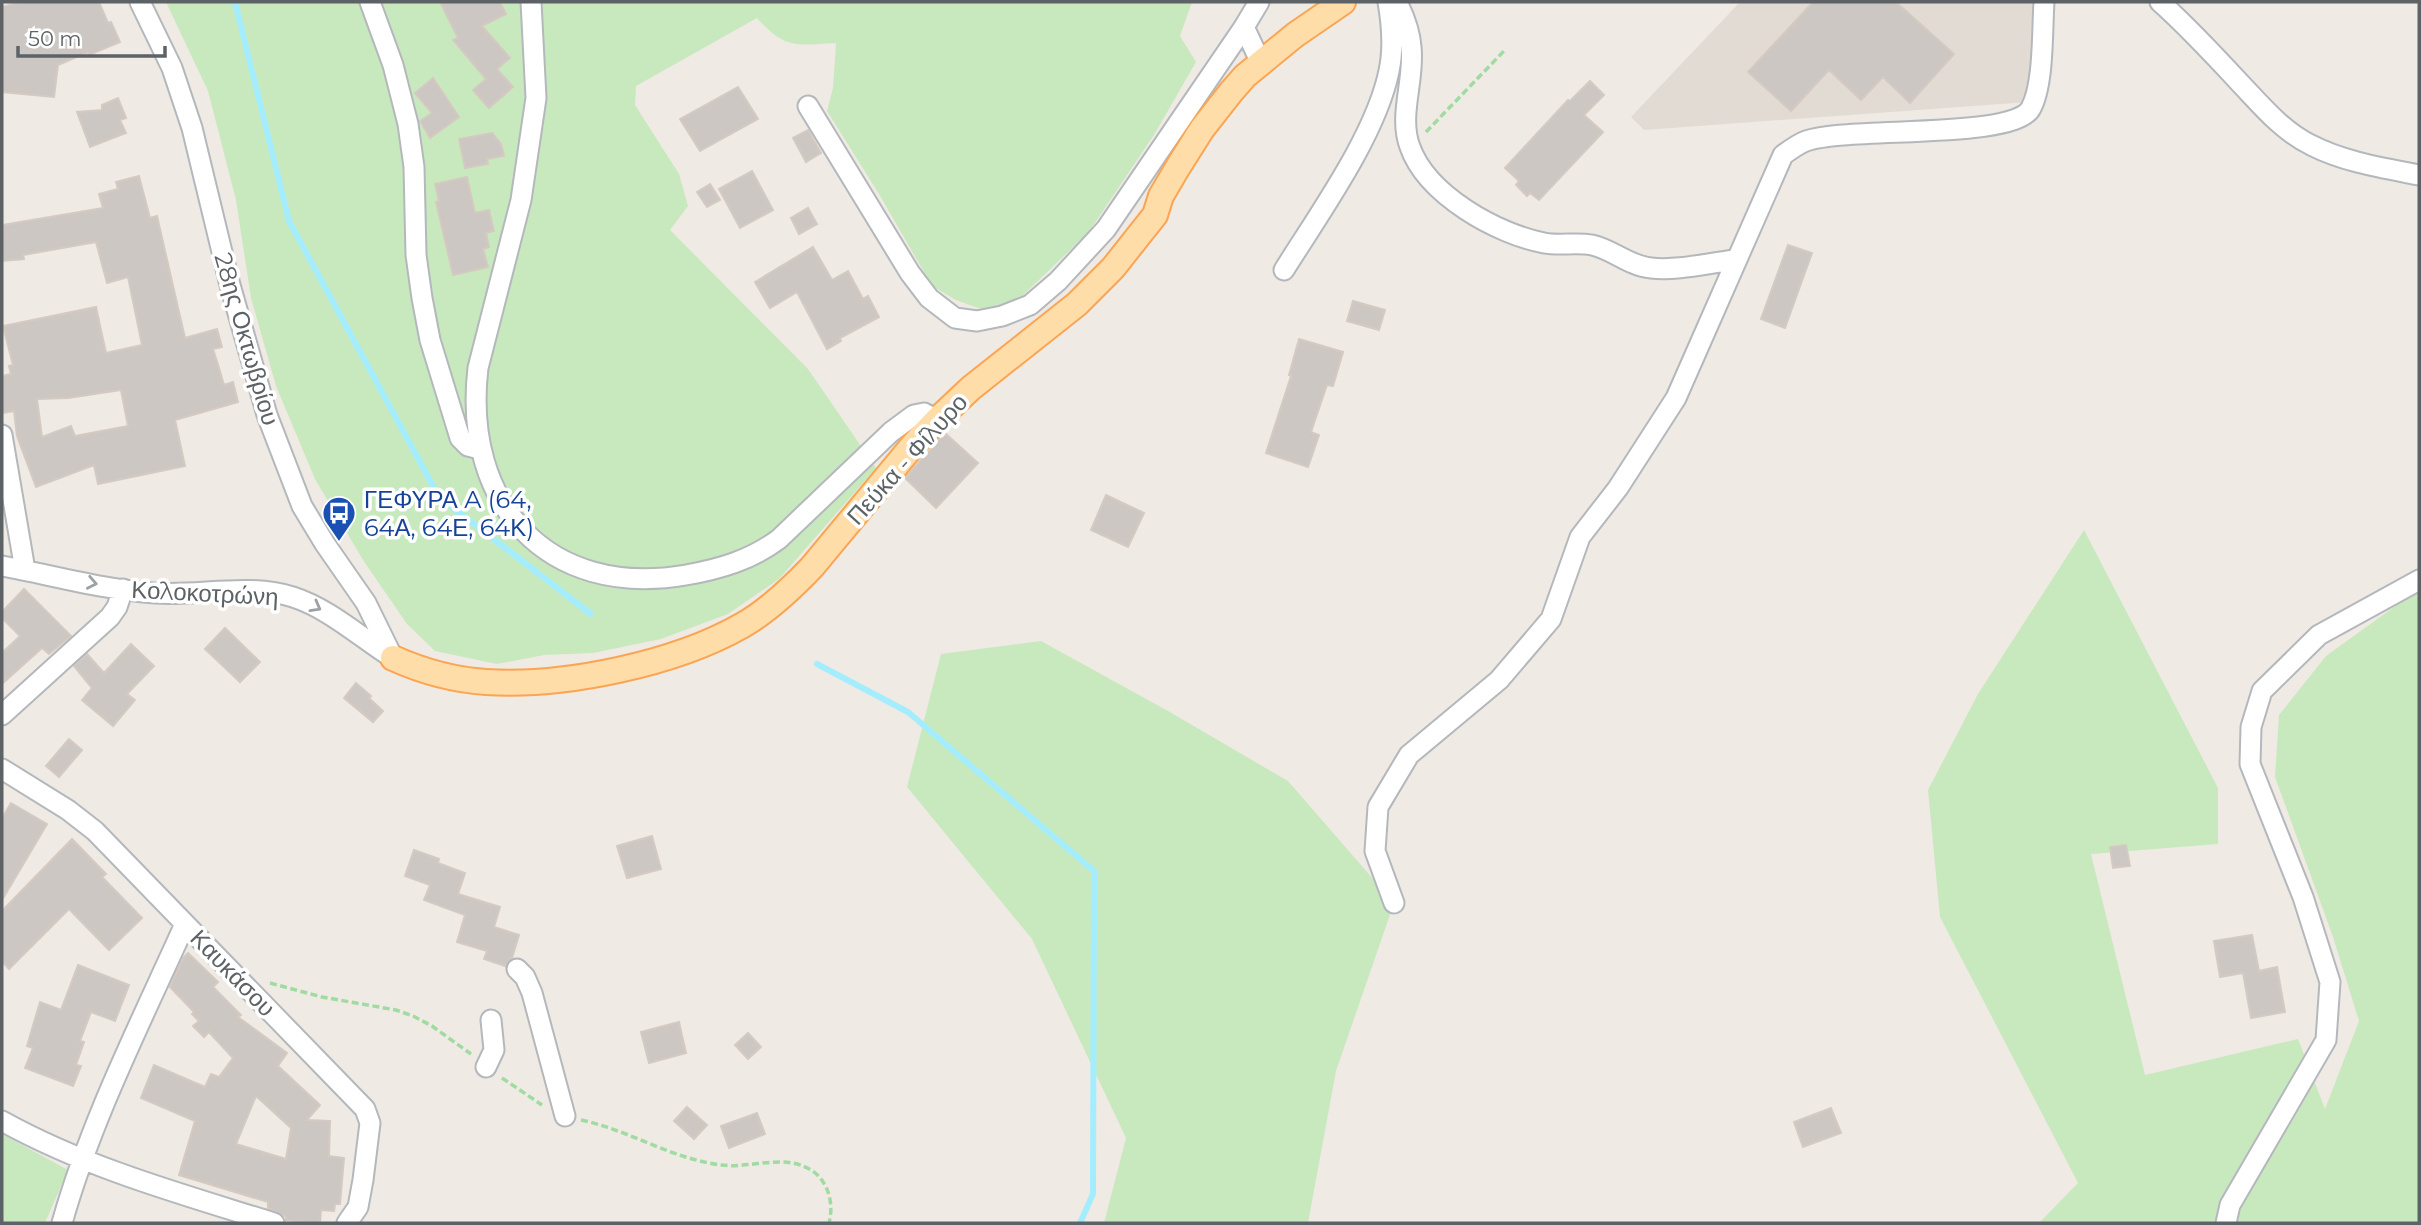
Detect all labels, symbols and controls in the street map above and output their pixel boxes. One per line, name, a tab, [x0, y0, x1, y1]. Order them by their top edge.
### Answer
scale bar	[18, 14, 164, 58]
text: 50 m	[28, 26, 82, 51]
street label: 28ης Οκτωβρίου	[209, 249, 285, 429]
street label: Πεύκα - Φίλυρο	[841, 388, 973, 530]
place label: ΓΕΦΥΡΑ A (64, 64Α, 64Ε, 64Κ)	[364, 485, 534, 542]
bus stop icon: ΓΕΦΥΡΑ A (64, 64Α, 64Ε, 64Κ)	[320, 494, 358, 543]
one-way arrow	[86, 575, 98, 590]
street label: Κολοκοτρώνη	[131, 575, 279, 611]
one-way arrow	[308, 599, 321, 612]
street label: Καυκάσου	[185, 924, 281, 1022]

